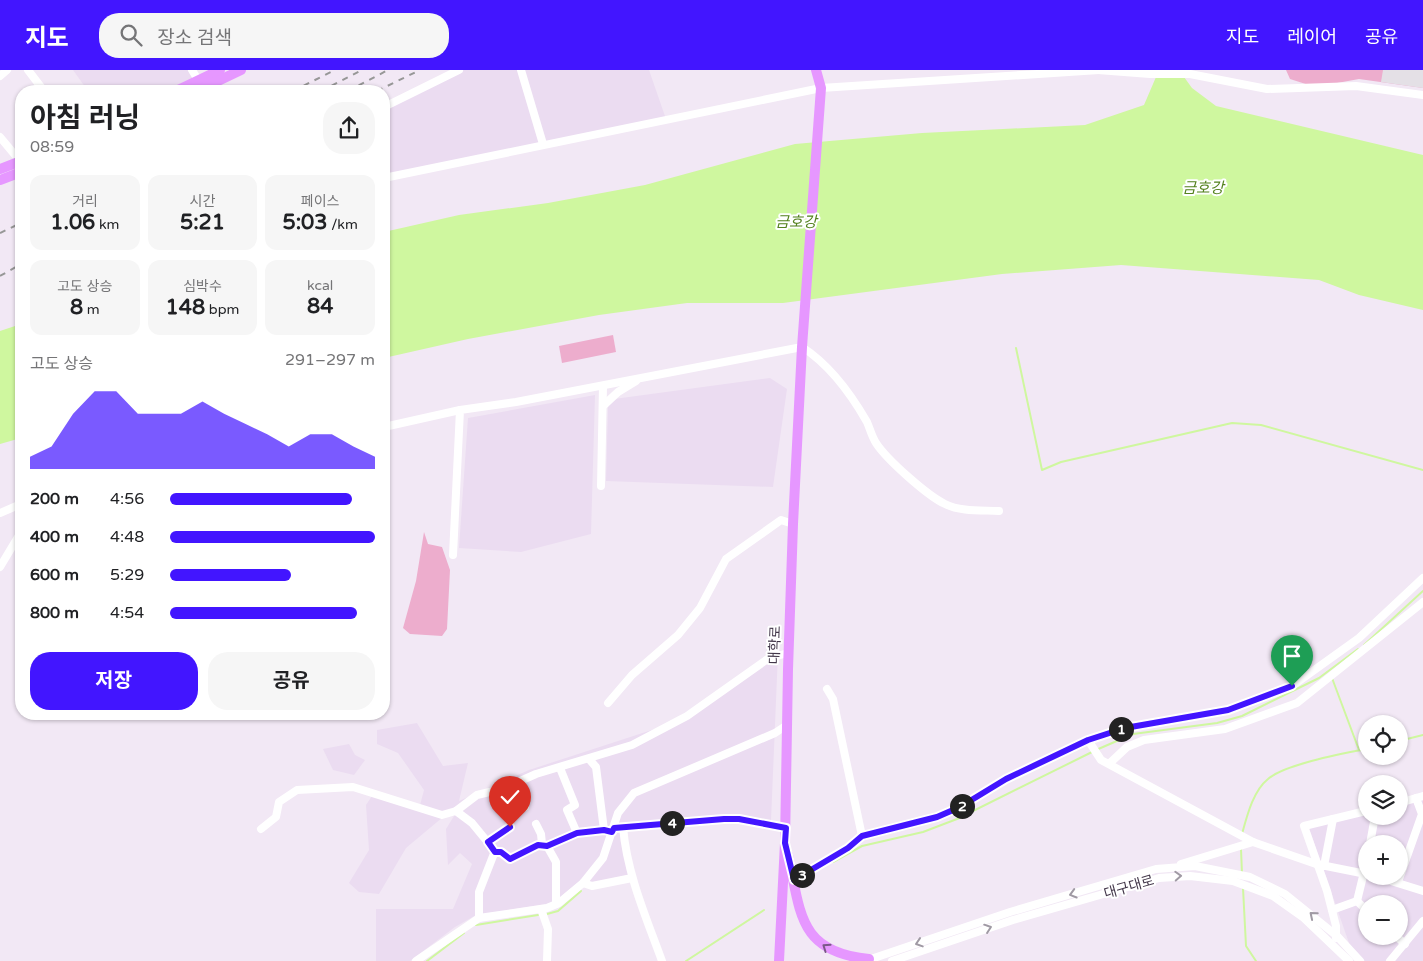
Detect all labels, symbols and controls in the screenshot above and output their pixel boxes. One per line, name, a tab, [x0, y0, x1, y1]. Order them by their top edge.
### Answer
search box	[99, 13, 449, 58]
icon: search	[117, 21, 145, 49]
text: 지도	[25, 24, 69, 53]
text: 지도	[1226, 26, 1259, 48]
text: 레이어	[1287, 26, 1337, 48]
text: 공유	[1365, 26, 1398, 48]
text: 장소 검색	[157, 27, 232, 49]
text: 아침 러닝	[30, 101, 140, 135]
button: share	[323, 102, 375, 154]
text: 08:59	[30, 137, 74, 157]
water label: 금호강	[1182, 179, 1226, 197]
text: 거리	[72, 193, 98, 210]
text: 시간	[190, 193, 215, 210]
text: 페이스	[301, 193, 339, 210]
text: 1.06	[50, 210, 95, 235]
text: 5:21	[180, 210, 225, 235]
text: 5:03	[282, 210, 328, 235]
water label: 금호강	[775, 213, 819, 231]
text: km	[95, 216, 119, 233]
text: /km	[328, 216, 358, 233]
text: kcal	[307, 277, 333, 294]
text: 고도 상승	[57, 278, 112, 295]
text: 심박수	[183, 278, 222, 295]
text: 84	[307, 294, 333, 319]
text: 8	[70, 295, 83, 320]
text: 148	[166, 295, 205, 320]
text: m	[83, 301, 100, 318]
text: bpm	[205, 301, 239, 318]
text: 291–297 m	[285, 350, 375, 370]
text: 고도 상승	[30, 354, 93, 374]
text: 200 m	[30, 489, 79, 509]
text: 4:56	[110, 489, 144, 509]
text: 400 m	[30, 527, 79, 547]
text: 4:48	[110, 527, 144, 547]
text: 600 m	[30, 565, 79, 585]
text: 5:29	[110, 565, 144, 585]
text: 800 m	[30, 603, 79, 623]
text: 4:54	[110, 603, 144, 623]
street label: 대학로	[766, 625, 784, 665]
pin	[1271, 635, 1313, 686]
icon: arrive	[1278, 642, 1306, 670]
button: 저장	[30, 652, 198, 710]
button: 공유	[208, 652, 375, 710]
map controls	[1358, 715, 1408, 945]
button: locate	[1358, 715, 1408, 765]
pin: 1	[1108, 716, 1134, 742]
text: 1	[1117, 721, 1126, 738]
button: layers	[1358, 775, 1408, 825]
pin	[489, 776, 531, 827]
icon: check	[496, 783, 524, 811]
pin: 2	[950, 794, 974, 818]
text: 2	[958, 798, 967, 815]
pin: 4	[660, 810, 684, 836]
text: 4	[668, 815, 677, 832]
button: +	[1358, 835, 1408, 885]
pin: 3	[790, 862, 814, 888]
text: 3	[798, 867, 807, 884]
one-way arrow	[1174, 871, 1182, 882]
street label: 대구대로	[1102, 872, 1156, 902]
one-way arrow	[1070, 888, 1078, 898]
button: −	[1358, 895, 1408, 945]
one-way arrow	[1309, 911, 1318, 920]
one-way arrow	[983, 924, 991, 934]
one-way arrow	[915, 937, 923, 947]
one-way arrow	[823, 944, 832, 953]

